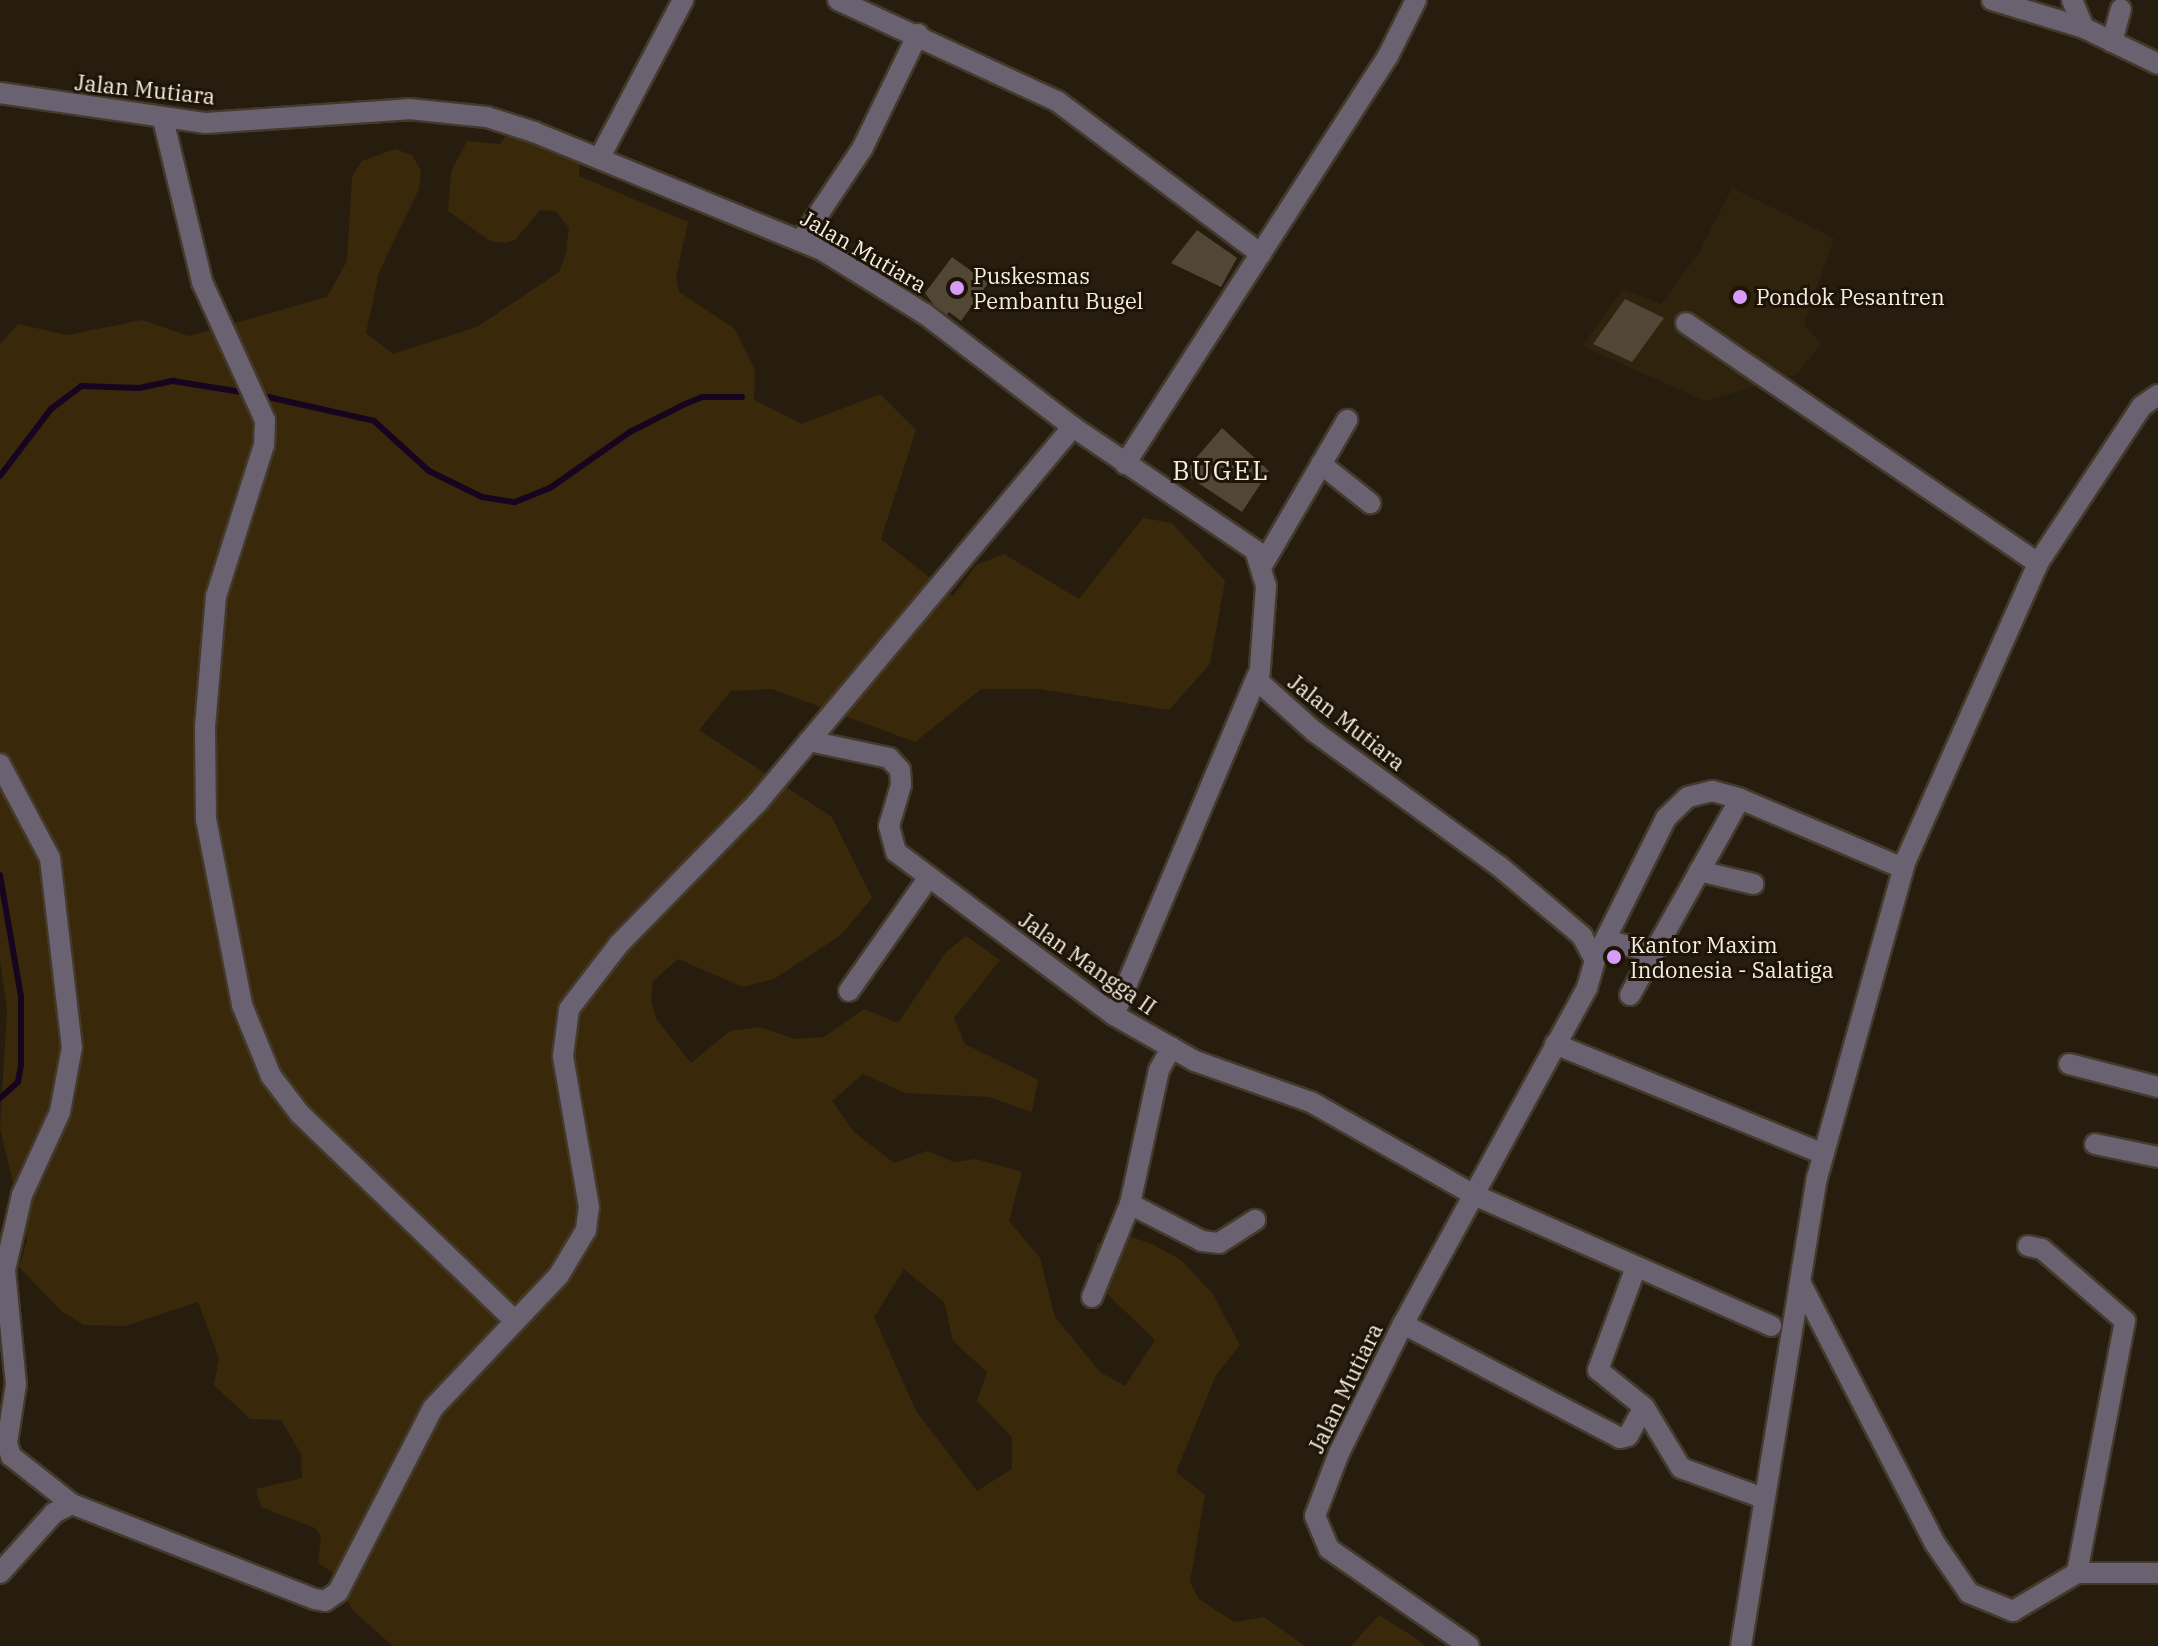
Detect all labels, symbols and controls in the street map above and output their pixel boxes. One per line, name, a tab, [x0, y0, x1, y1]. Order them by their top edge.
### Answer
street label: Jalan Mutiara	[74, 69, 216, 109]
street label: Jalan Mutiara	[796, 204, 932, 298]
place label: Puskesmas Pembantu Bugel	[973, 262, 1143, 314]
marker: Puskesmas Pembantu Bugel	[948, 279, 966, 297]
place label: Pondok Pesantren	[1756, 284, 1945, 310]
marker: Pondok Pesantren	[1731, 288, 1749, 306]
district label: BUGEL	[1172, 455, 1270, 487]
street label: Jalan Mutiara	[1283, 668, 1411, 776]
street label: Jalan Mangga II	[1014, 906, 1162, 1020]
place label: Kantor Maxim Indonesia - Salatiga	[1630, 931, 1834, 982]
marker: Kantor Maxim Indonesia - Salatiga	[1605, 948, 1623, 966]
street label: Jalan Mutiara	[1302, 1319, 1388, 1457]

